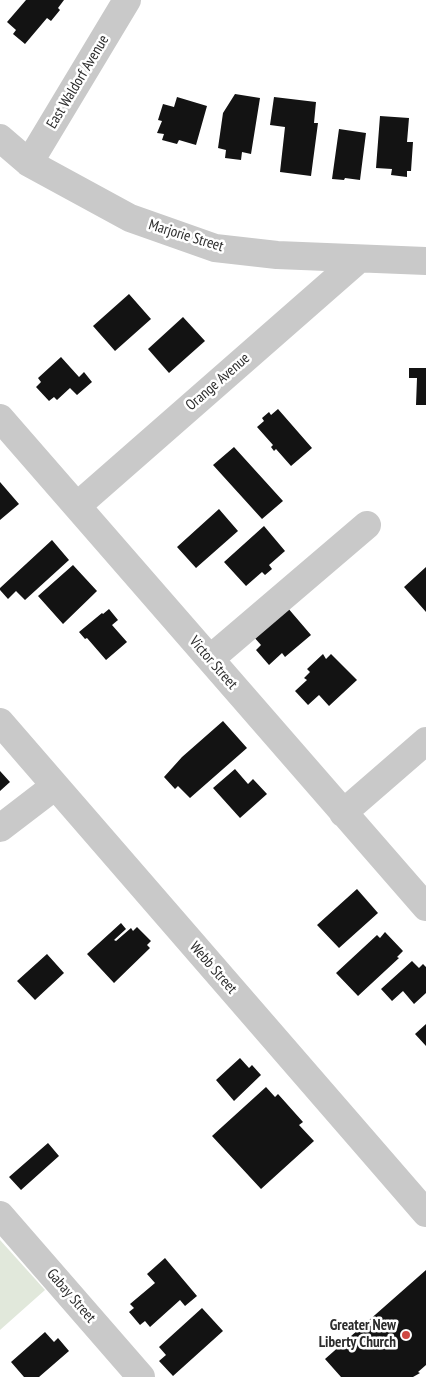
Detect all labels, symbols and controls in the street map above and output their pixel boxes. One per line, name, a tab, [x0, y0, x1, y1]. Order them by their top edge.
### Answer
street label: East Waldorf Avenue	[43, 32, 113, 132]
street label: Marjorie Street	[146, 216, 226, 256]
street label: Orange Avenue	[182, 349, 254, 415]
street label: Victor Street	[185, 633, 241, 693]
street label: Webb Street	[186, 938, 240, 998]
street label: Gabay Street	[43, 1265, 99, 1327]
place label: Greater New Liberty Church	[319, 1317, 396, 1352]
marker: Greater New Liberty Church	[400, 1329, 412, 1341]

